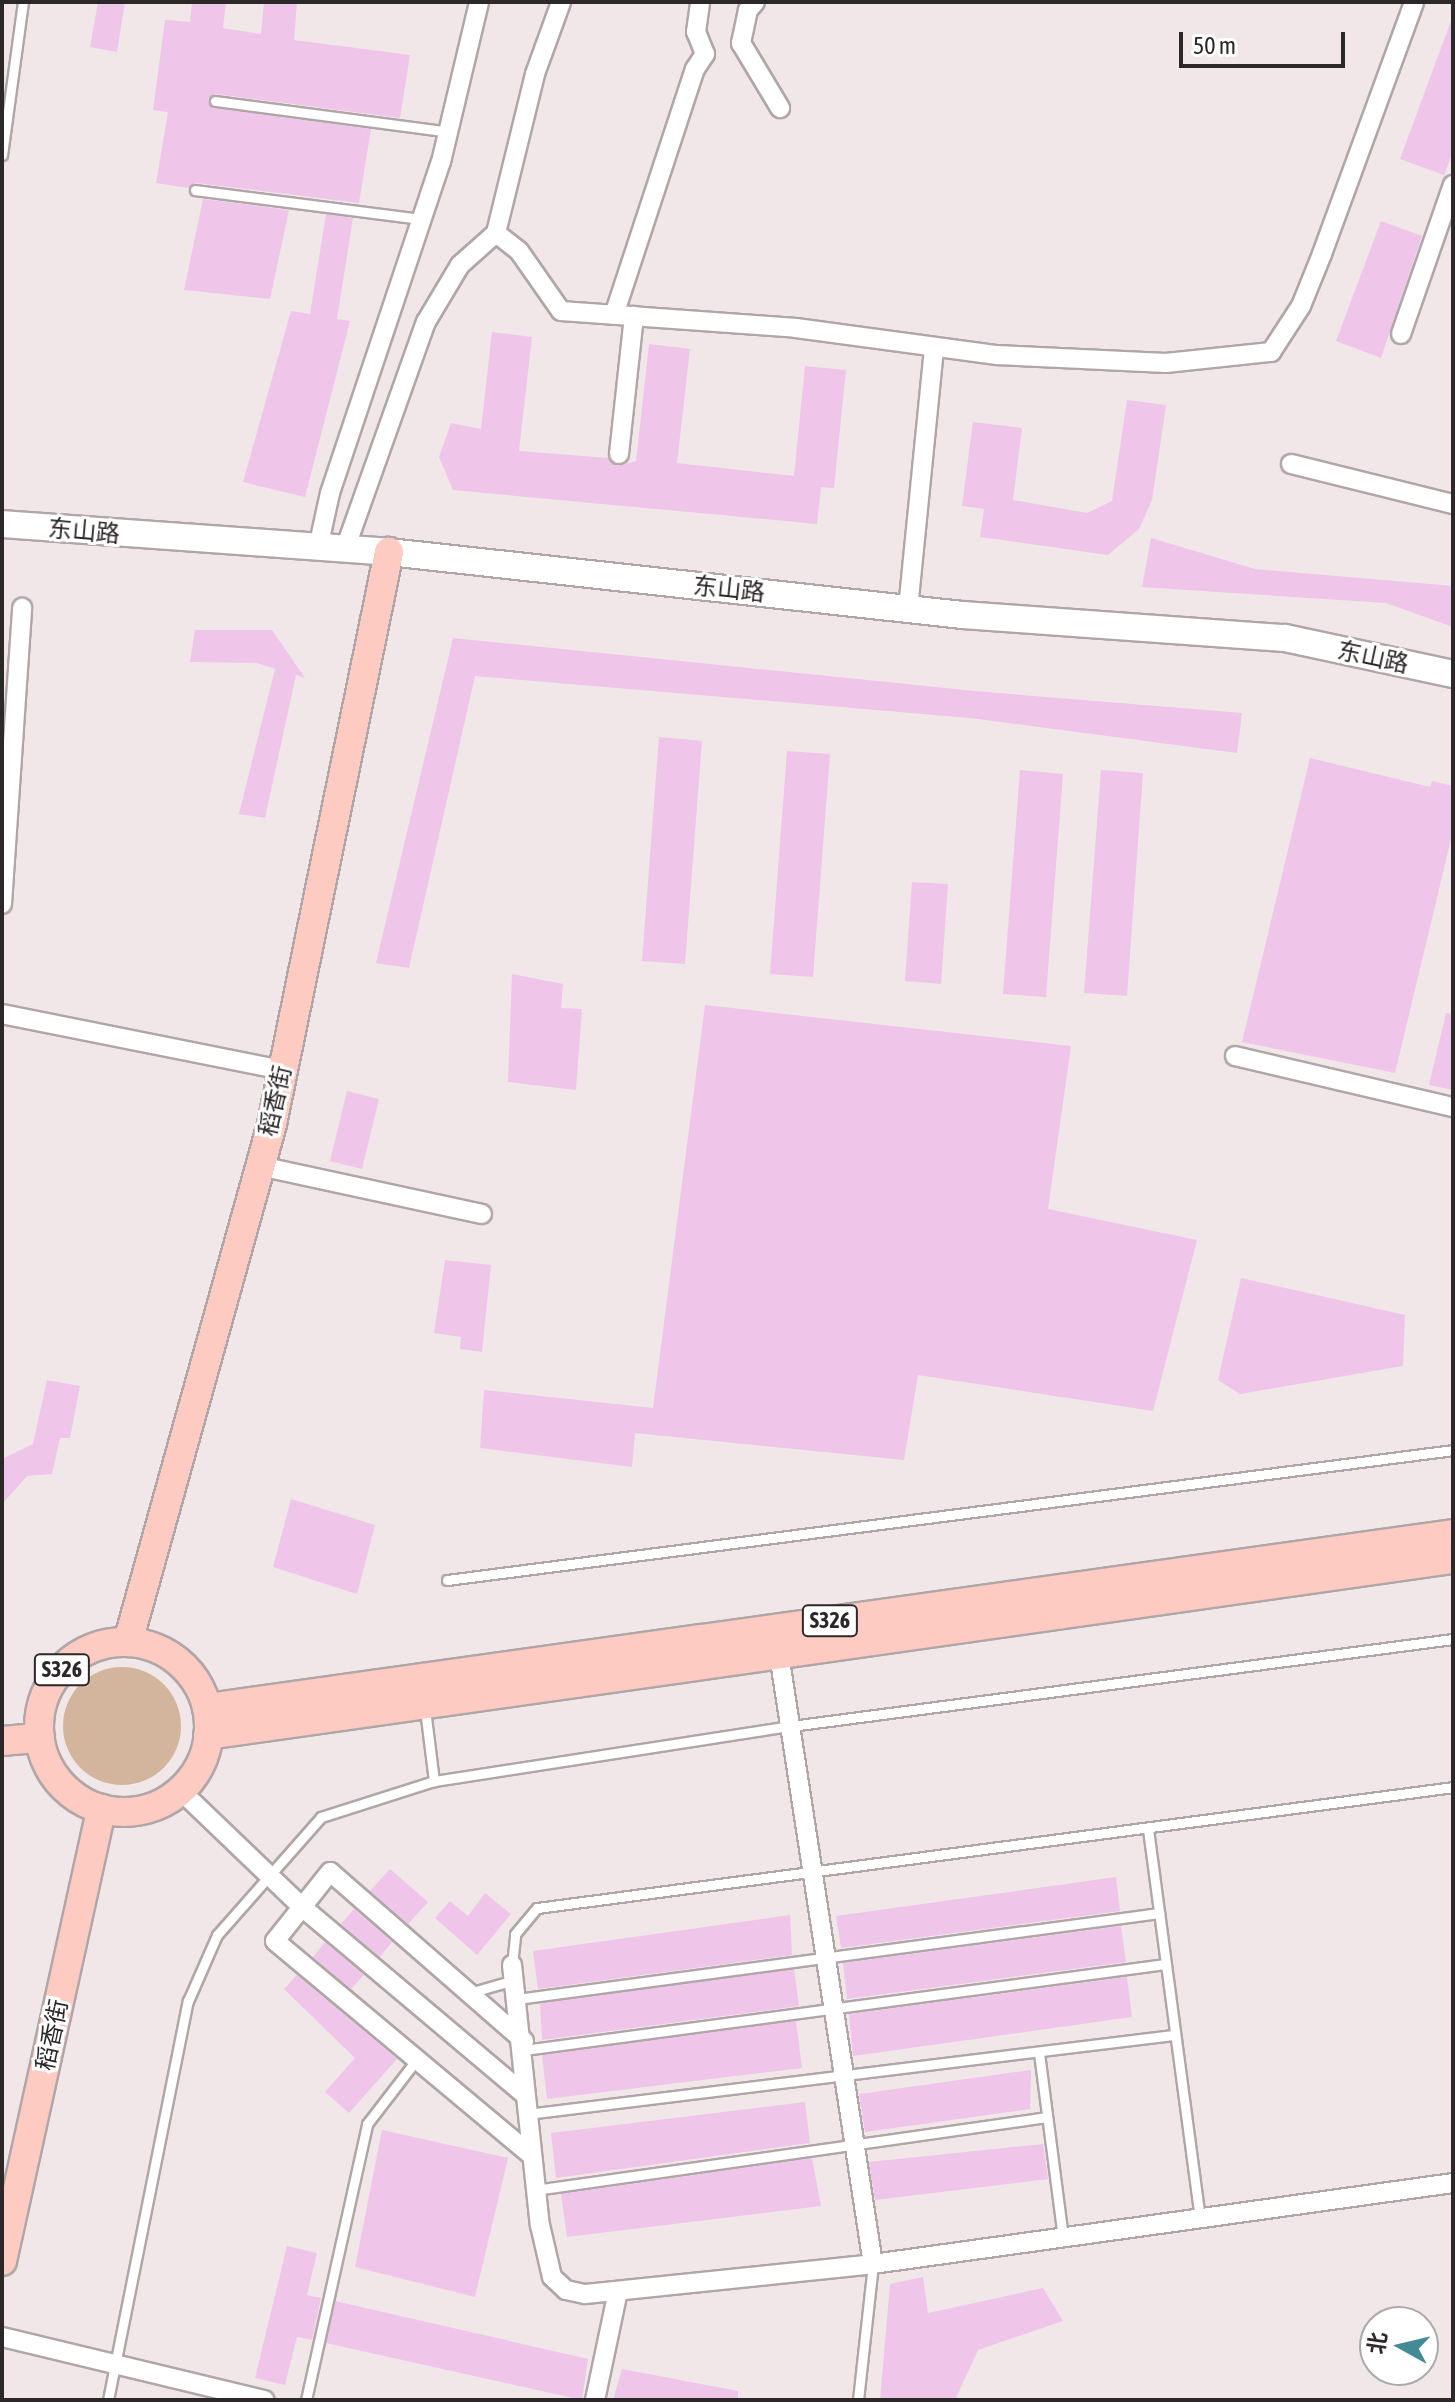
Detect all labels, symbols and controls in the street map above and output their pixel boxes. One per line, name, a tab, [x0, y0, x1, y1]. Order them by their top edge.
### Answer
scale bar	[1183, 16, 1349, 66]
text: 50 m	[1193, 32, 1236, 59]
street label: 东山路	[47, 514, 121, 548]
street label: 东山路	[692, 571, 766, 607]
street label: 东山路	[1335, 635, 1411, 679]
street label: 稻香街	[253, 1063, 297, 1139]
road number: S326	[800, 1603, 860, 1639]
road number: S326	[32, 1652, 92, 1688]
street label: 稻香街	[30, 1997, 74, 2073]
north arrow	[1359, 2306, 1439, 2386]
text: 北	[1363, 2330, 1392, 2356]

